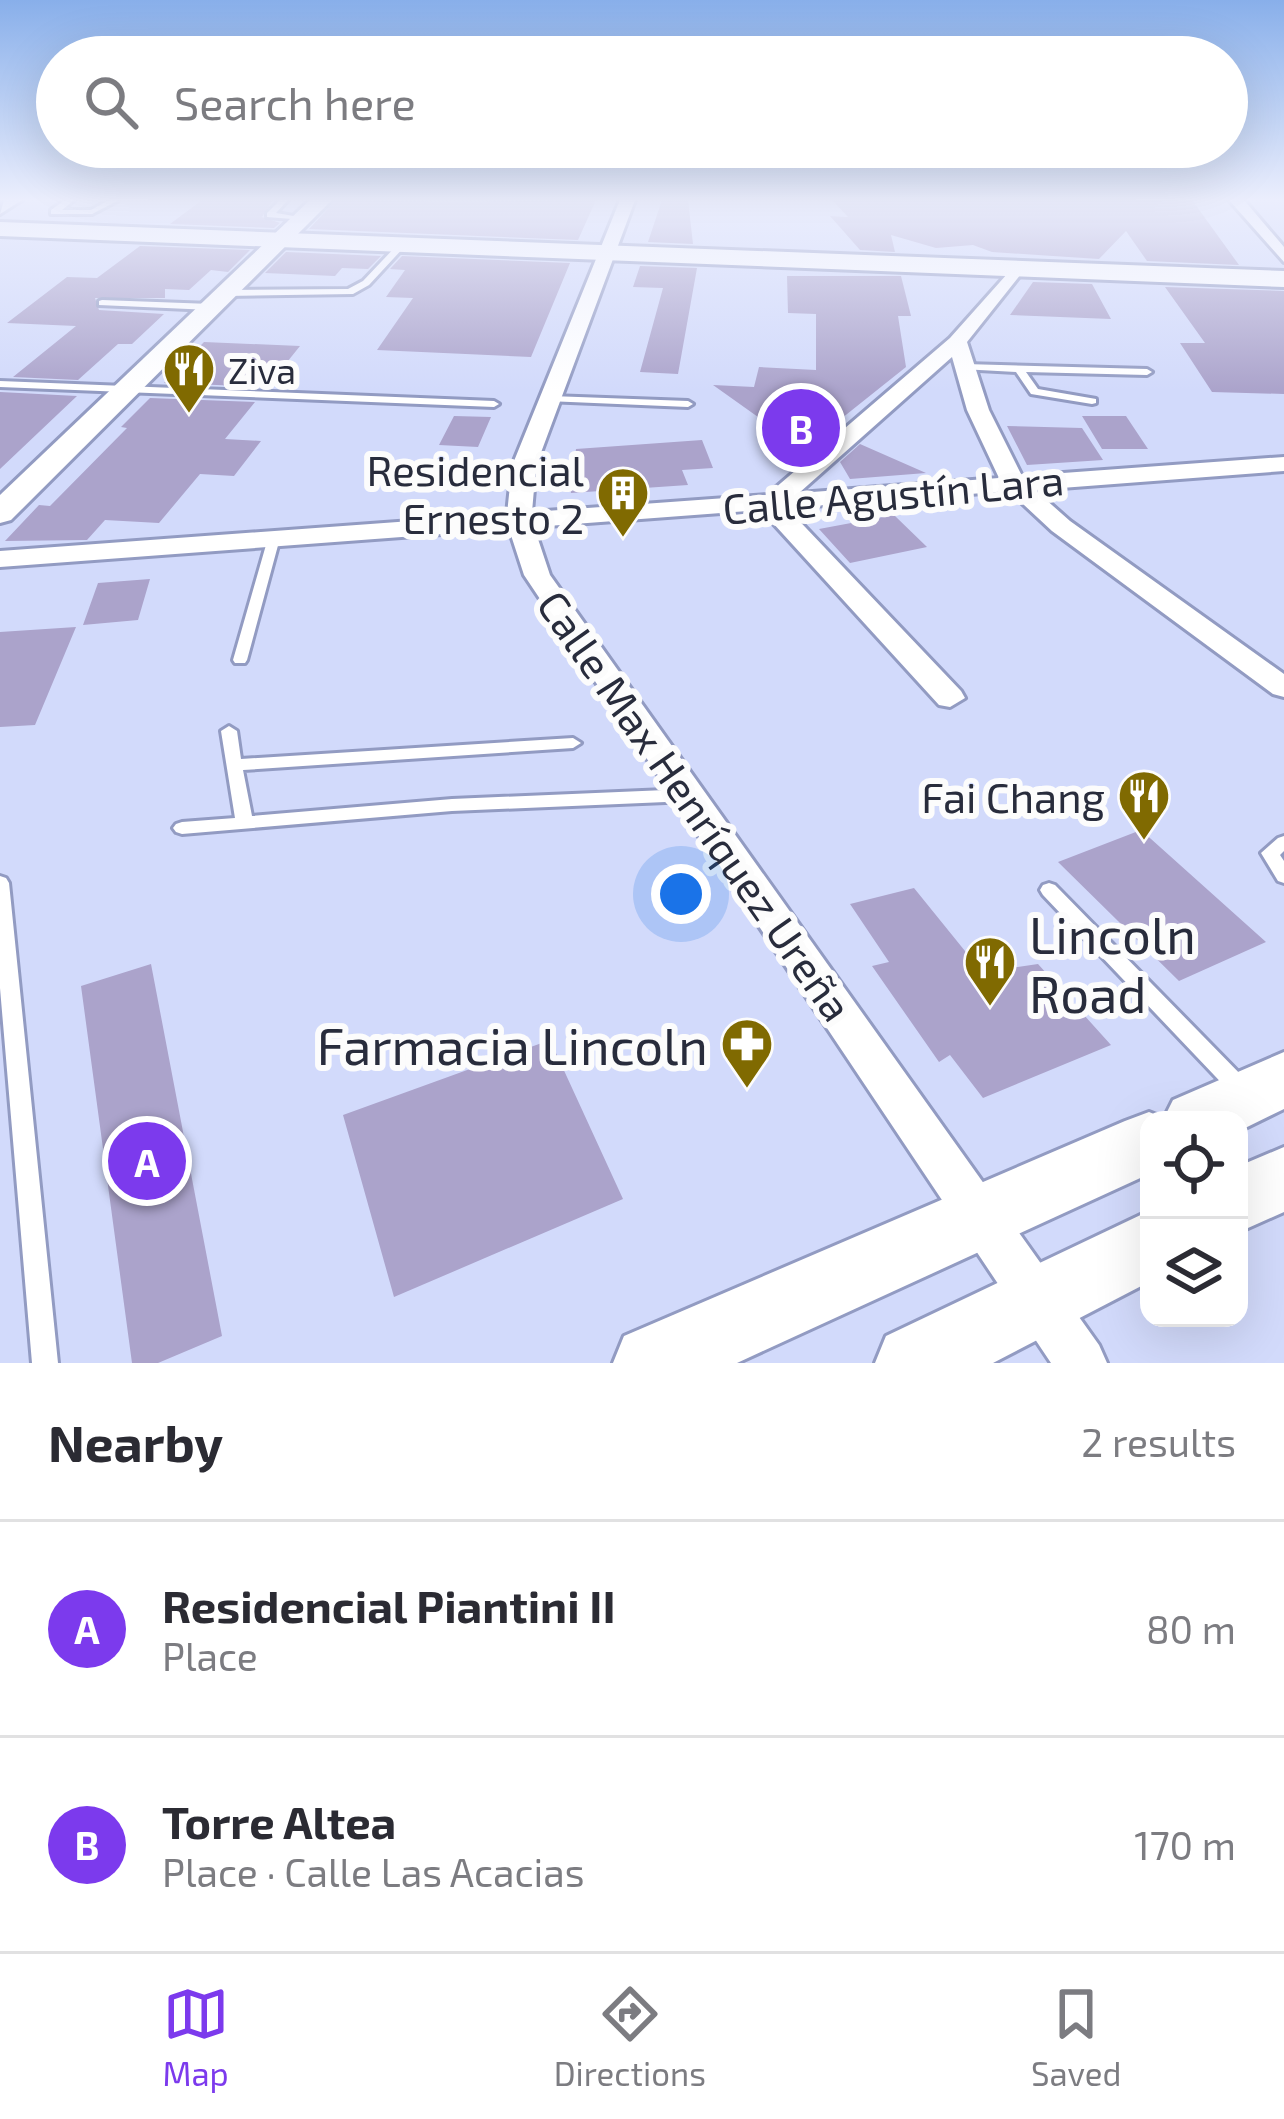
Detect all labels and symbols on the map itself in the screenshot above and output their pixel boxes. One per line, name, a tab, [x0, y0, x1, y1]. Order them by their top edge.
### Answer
restaurant icon: Ziva	[161, 341, 217, 415]
place label: Ziva	[228, 348, 296, 391]
pin: B	[762, 383, 840, 473]
place label: Residencial Ernesto 2	[366, 444, 585, 542]
street label: Calle Agustín Lara	[720, 453, 1066, 533]
building icon: Residencial Ernesto 2	[595, 465, 651, 539]
street label: Calle Max Henríquez Ureña	[528, 580, 864, 1030]
restaurant icon: Fai Chang	[1116, 768, 1172, 842]
place label: Fai Chang	[921, 771, 1105, 821]
your location	[651, 864, 711, 924]
place label: Lincoln Road	[1029, 903, 1196, 1023]
restaurant icon: Lincoln Road	[962, 934, 1018, 1008]
place label: Farmacia Lincoln	[317, 1014, 708, 1075]
pharmacy icon: Farmacia Lincoln	[719, 1016, 775, 1090]
pin: A	[108, 1116, 186, 1206]

